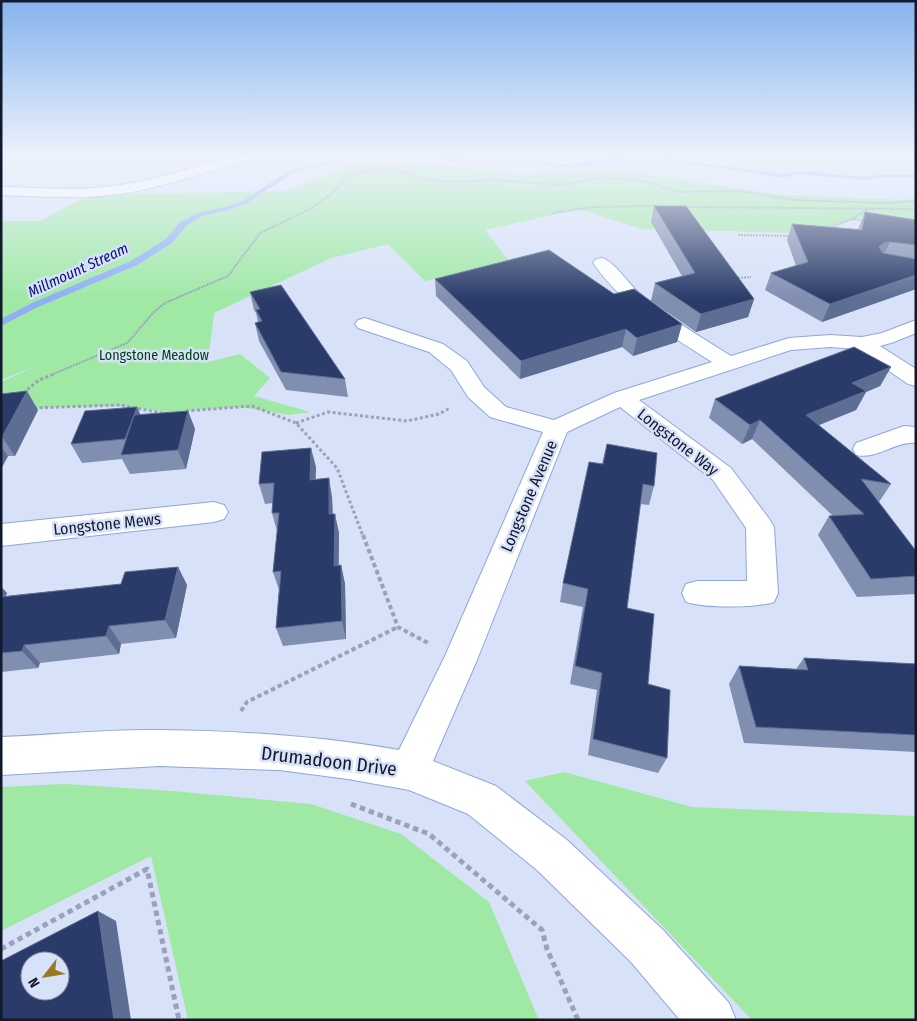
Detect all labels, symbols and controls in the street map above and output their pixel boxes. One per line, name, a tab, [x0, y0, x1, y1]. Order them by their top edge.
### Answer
water label: Millmount Stream	[25, 239, 131, 301]
park label: Longstone Meadow	[99, 347, 209, 364]
street label: Longstone Way	[634, 404, 723, 480]
street label: Longstone Avenue	[497, 437, 561, 555]
street label: Longstone Mews	[52, 509, 162, 539]
street label: Drumadoon Drive	[260, 741, 398, 781]
north arrow	[20, 951, 70, 1001]
text: N	[25, 974, 44, 990]

